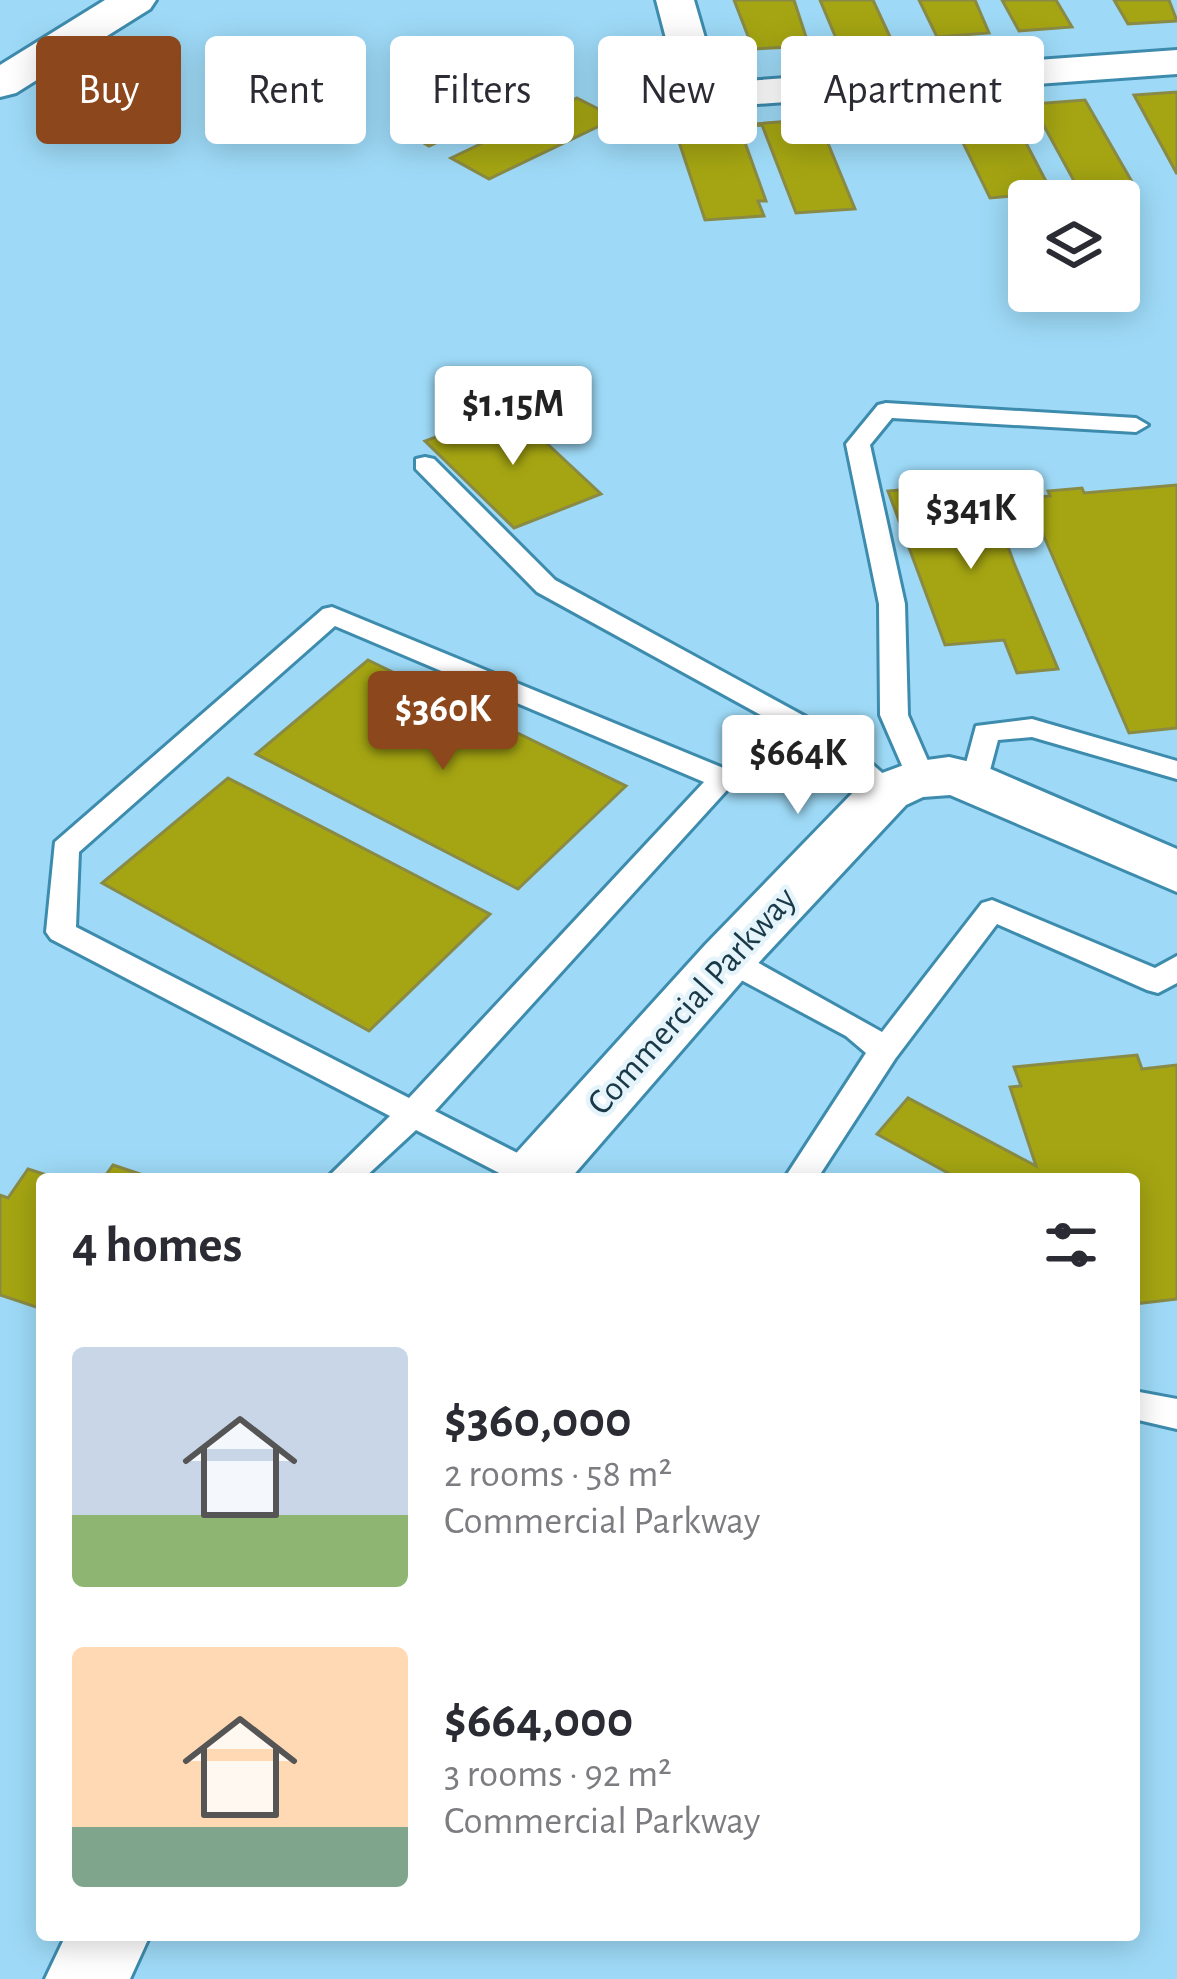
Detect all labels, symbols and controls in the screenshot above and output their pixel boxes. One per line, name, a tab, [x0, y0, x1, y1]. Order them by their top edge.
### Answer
chip: Buy	[36, 36, 181, 144]
chip: Rent	[205, 36, 366, 144]
chip: Filters	[390, 36, 574, 144]
chip: New	[598, 36, 757, 144]
chip: Apartment	[781, 36, 1044, 144]
map controls	[1008, 180, 1140, 312]
button: layers	[1008, 180, 1140, 312]
pin: $1.15M	[415, 366, 611, 468]
text: $1.15M	[462, 385, 564, 424]
pin: $341K	[887, 470, 1055, 572]
text: $341K	[926, 489, 1016, 528]
pin: $360K	[359, 671, 527, 773]
text: $360K	[395, 690, 491, 729]
pin: $664K	[714, 715, 882, 817]
text: $664K	[749, 734, 847, 773]
street label: Commercial Parkway	[581, 880, 803, 1122]
icon: filters	[1038, 1212, 1104, 1278]
text: 4 homes	[72, 1220, 242, 1271]
icon: home	[168, 1395, 312, 1539]
text: $360,000	[444, 1395, 632, 1446]
text: 2 rooms · 58 m²	[444, 1455, 672, 1494]
text: Commercial Parkway	[444, 1502, 761, 1541]
icon: home	[168, 1695, 312, 1839]
text: $664,000	[444, 1695, 633, 1746]
text: 3 rooms · 92 m²	[444, 1755, 672, 1794]
text: Commercial Parkway	[444, 1802, 761, 1841]

